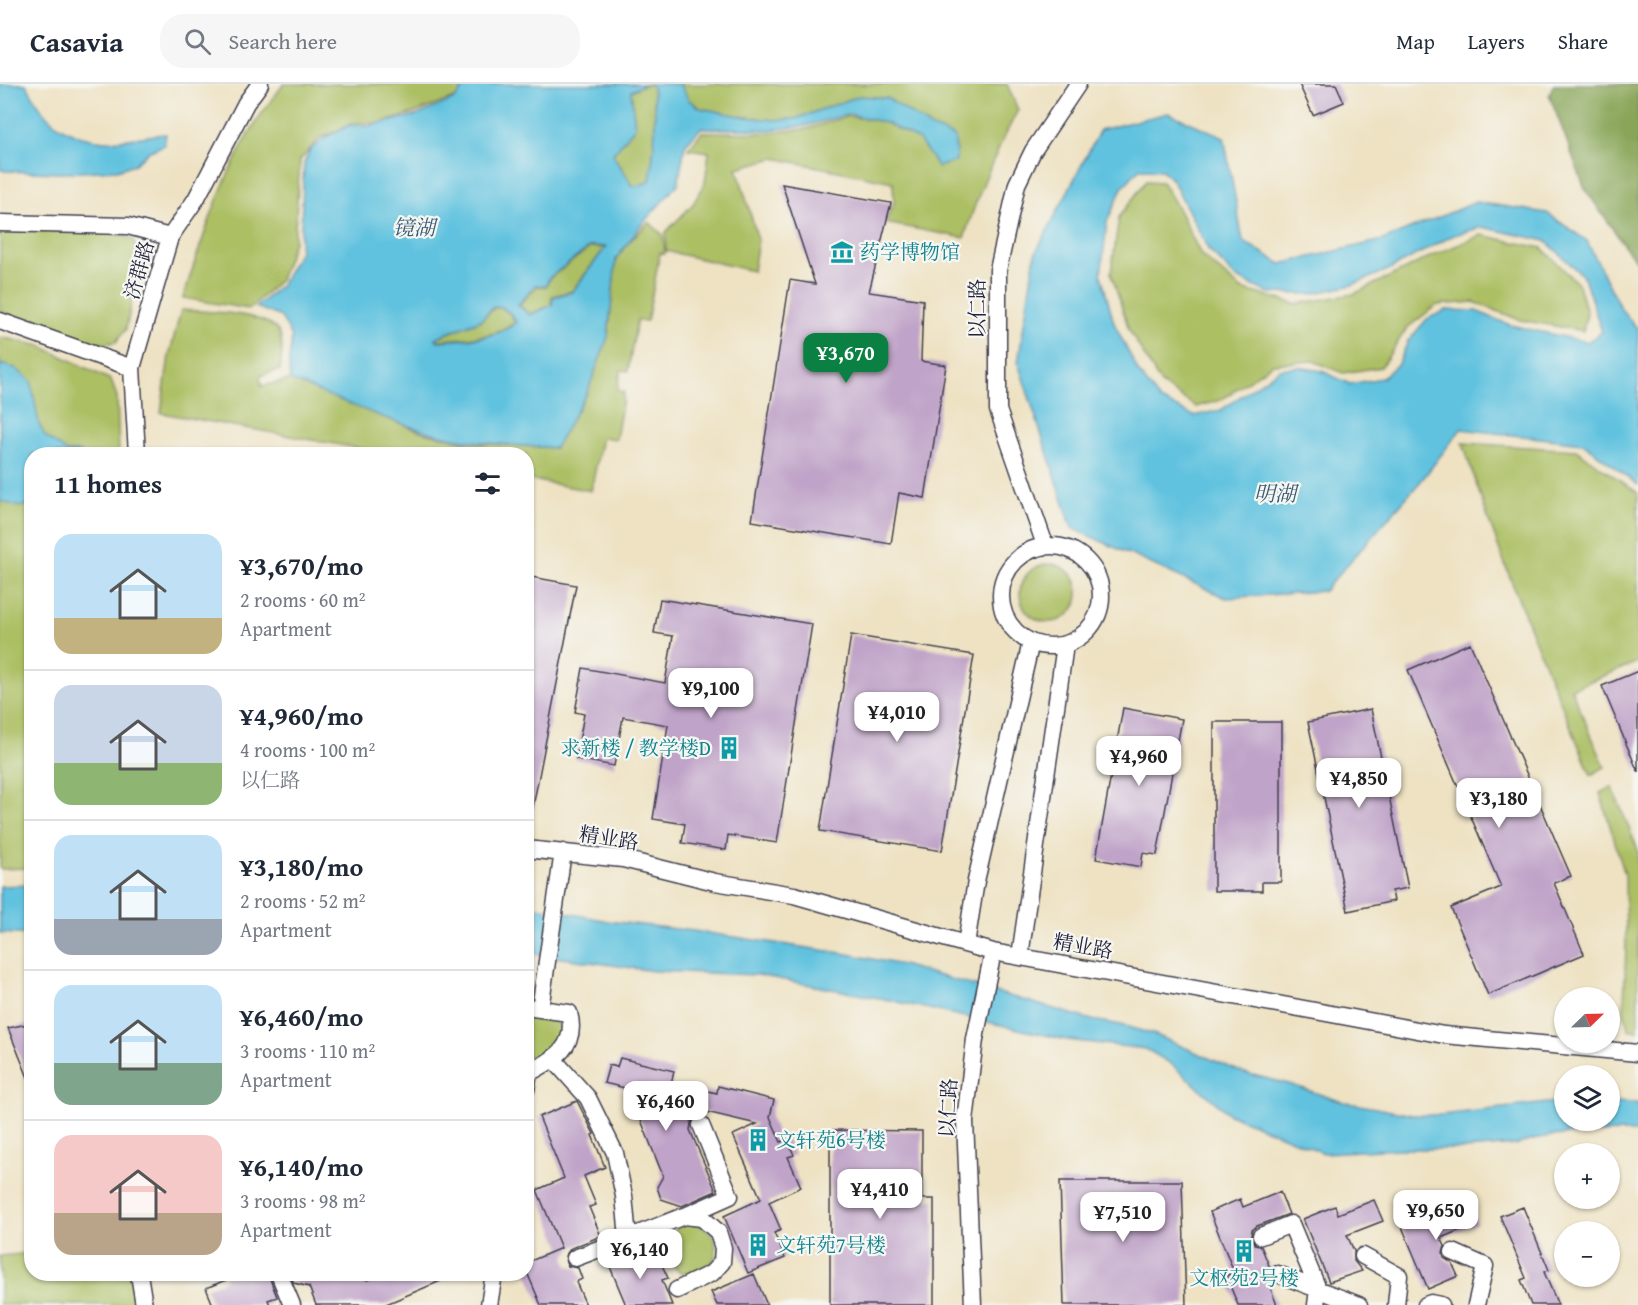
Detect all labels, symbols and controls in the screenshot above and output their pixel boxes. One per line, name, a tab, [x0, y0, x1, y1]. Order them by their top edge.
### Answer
search box	[160, 14, 580, 68]
text: Casavia	[30, 21, 124, 62]
icon: search	[181, 25, 214, 58]
text: Search here	[229, 25, 337, 57]
text: Map	[1396, 26, 1435, 57]
text: Layers	[1468, 26, 1525, 57]
text: Share	[1558, 26, 1608, 57]
water label: 镜湖	[393, 212, 439, 243]
street label: 济群路	[116, 237, 161, 303]
place label: 药学博物馆	[860, 237, 960, 266]
museum icon: 药学博物馆	[829, 239, 855, 265]
street label: 以仁路	[962, 279, 991, 339]
pin: ¥3,670	[797, 333, 895, 384]
text: ¥3,670	[817, 338, 875, 367]
text: 11 homes	[54, 464, 162, 503]
icon: filters	[471, 467, 504, 500]
water label: 明湖	[1254, 478, 1300, 509]
text: ¥3,670/mo	[240, 546, 363, 585]
icon: home	[102, 558, 174, 630]
text: 2 rooms · 60 m²	[240, 585, 366, 614]
text: Apartment	[240, 614, 332, 643]
pin: ¥9,100	[662, 668, 760, 719]
text: ¥9,100	[682, 673, 740, 702]
pin: ¥4,010	[848, 692, 946, 743]
text: ¥4,960/mo	[240, 696, 363, 735]
text: ¥4,010	[868, 697, 926, 726]
icon: home	[102, 709, 174, 781]
place label: 求新楼 / 教学楼D	[561, 733, 711, 762]
text: 4 rooms · 100 m²	[240, 735, 375, 764]
building icon: 求新楼 / 教学楼D	[716, 735, 742, 761]
pin: ¥4,960	[1090, 736, 1188, 787]
text: ¥4,960	[1110, 741, 1168, 770]
pin: ¥4,850	[1310, 758, 1408, 809]
text: ¥4,850	[1330, 763, 1388, 792]
text: 以仁路	[240, 765, 300, 794]
pin: ¥3,180	[1450, 778, 1548, 829]
text: ¥3,180	[1470, 783, 1528, 812]
street label: 精业路	[577, 818, 641, 857]
text: ¥3,180/mo	[240, 847, 363, 886]
icon: home	[102, 859, 174, 931]
text: 2 rooms · 52 m²	[240, 886, 366, 915]
text: Apartment	[240, 915, 332, 944]
street label: 精业路	[1051, 926, 1115, 965]
north arrow	[1554, 987, 1620, 1053]
map controls	[1554, 987, 1620, 1287]
text: ¥6,460/mo	[240, 997, 363, 1036]
icon: home	[102, 1009, 174, 1081]
text: 3 rooms · 110 m²	[240, 1036, 375, 1065]
text: Apartment	[240, 1065, 332, 1094]
button: layers	[1554, 1065, 1620, 1131]
street label: 以仁路	[931, 1077, 964, 1139]
pin: ¥6,460	[617, 1081, 715, 1132]
text: ¥6,460	[637, 1086, 695, 1115]
place label: 文轩苑6号楼	[776, 1125, 886, 1154]
building icon: 文轩苑6号楼	[745, 1127, 771, 1153]
button: +	[1554, 1143, 1620, 1209]
text: ¥6,140/mo	[240, 1147, 363, 1186]
icon: home	[102, 1159, 174, 1231]
pin: ¥4,410	[831, 1169, 929, 1220]
text: ¥4,410	[851, 1174, 909, 1203]
text: 3 rooms · 98 m²	[240, 1186, 366, 1215]
pin: ¥9,650	[1387, 1190, 1485, 1241]
pin: ¥7,510	[1074, 1192, 1172, 1243]
text: ¥9,650	[1407, 1195, 1465, 1224]
text: ¥7,510	[1094, 1197, 1152, 1226]
text: Apartment	[240, 1215, 332, 1244]
button: −	[1554, 1221, 1620, 1287]
pin: ¥6,140	[591, 1229, 689, 1280]
place label: 文轩苑7号楼	[776, 1230, 886, 1259]
building icon: 文轩苑7号楼	[745, 1232, 771, 1258]
text: ¥6,140	[611, 1234, 669, 1263]
building icon: 文枢苑2号楼	[1231, 1238, 1257, 1264]
place label: 文枢苑2号楼	[1189, 1263, 1299, 1292]

